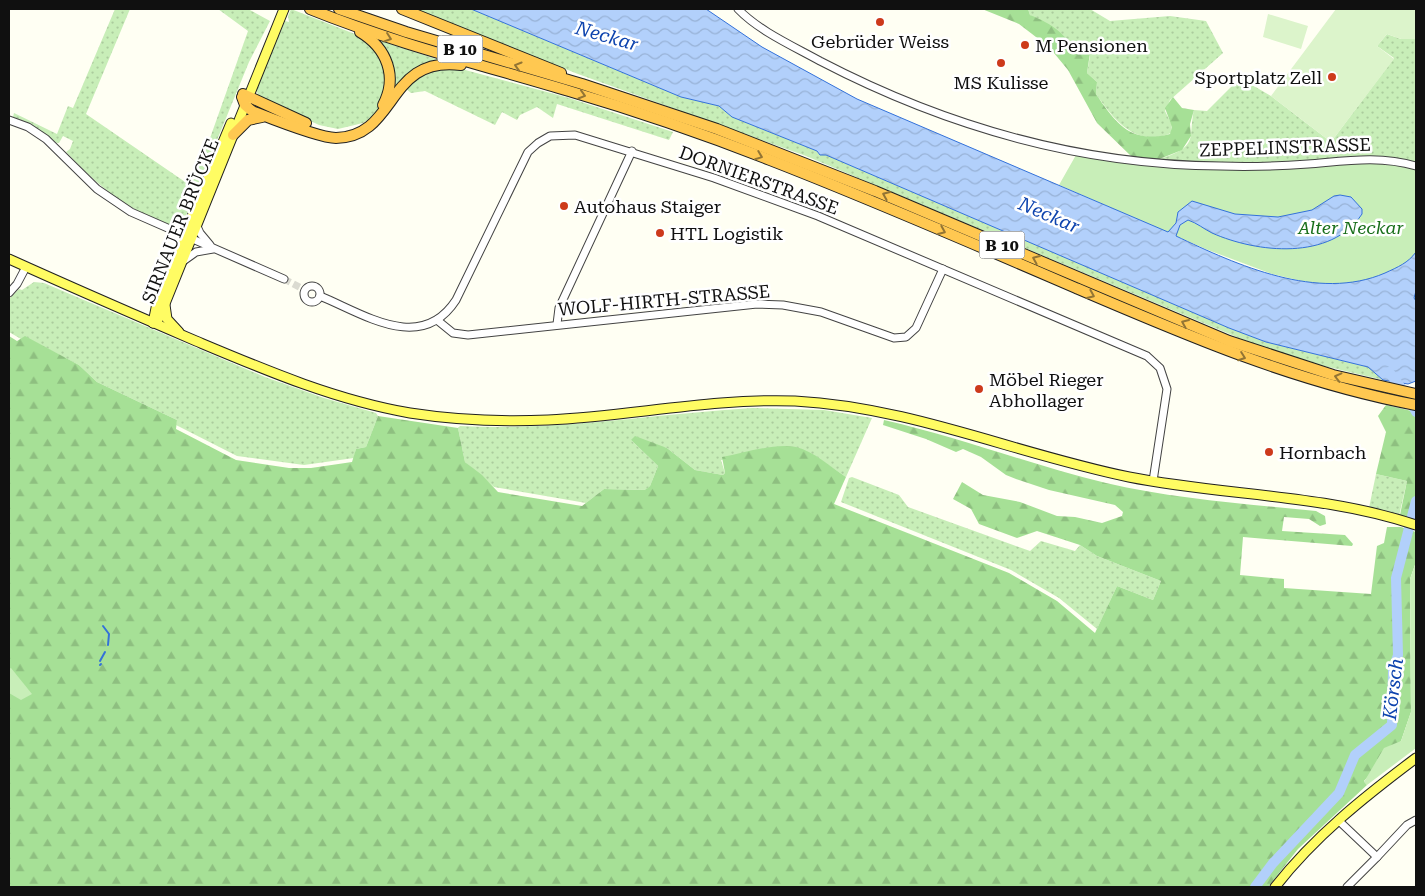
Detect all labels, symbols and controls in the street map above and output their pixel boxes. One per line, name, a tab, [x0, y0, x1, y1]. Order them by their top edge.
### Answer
water label: Neckar	[572, 16, 641, 56]
marker: Gebrüder Weiss	[874, 16, 886, 28]
place label: Gebrüder Weiss	[811, 31, 949, 52]
one-way arrow	[384, 32, 392, 42]
place label: M Pensionen	[1035, 35, 1148, 56]
road number: B 10	[438, 36, 482, 62]
marker: M Pensionen	[1019, 39, 1031, 51]
marker: MS Kulisse	[995, 57, 1007, 69]
one-way arrow	[515, 61, 523, 71]
place label: Sportplatz Zell	[1195, 67, 1322, 88]
marker: Sportplatz Zell	[1326, 71, 1338, 83]
place label: MS Kulisse	[954, 72, 1049, 93]
one-way arrow	[577, 89, 586, 99]
street label: ZEPPELINSTRASSE	[1199, 134, 1371, 160]
street label: SIRNAUER BRÜCKE	[137, 136, 223, 306]
street label: DORNIERSTRASSE	[676, 141, 842, 219]
one-way arrow	[755, 150, 763, 160]
one-way arrow	[882, 191, 891, 202]
water label: Neckar	[1014, 191, 1083, 238]
place label: Autohaus Staiger	[574, 196, 721, 217]
marker: Autohaus Staiger	[558, 200, 570, 212]
park label: Alter Neckar	[1297, 217, 1404, 238]
place label: HTL Logistik	[670, 223, 783, 244]
one-way arrow	[937, 224, 946, 235]
marker: HTL Logistik	[654, 227, 666, 239]
road number: B 10	[980, 232, 1024, 258]
one-way arrow	[1032, 255, 1041, 266]
street label: WOLF-HIRTH-STRASSE	[557, 280, 771, 320]
one-way arrow	[1087, 289, 1095, 299]
one-way arrow	[1181, 319, 1190, 329]
one-way arrow	[1237, 351, 1245, 361]
place label: Möbel Rieger Abhollager	[989, 369, 1104, 411]
one-way arrow	[1335, 372, 1343, 382]
marker: Möbel Rieger Abhollager	[973, 383, 985, 395]
place label: Hornbach	[1279, 442, 1367, 463]
marker: Hornbach	[1263, 446, 1275, 458]
water label: Körsch	[1378, 657, 1408, 722]

